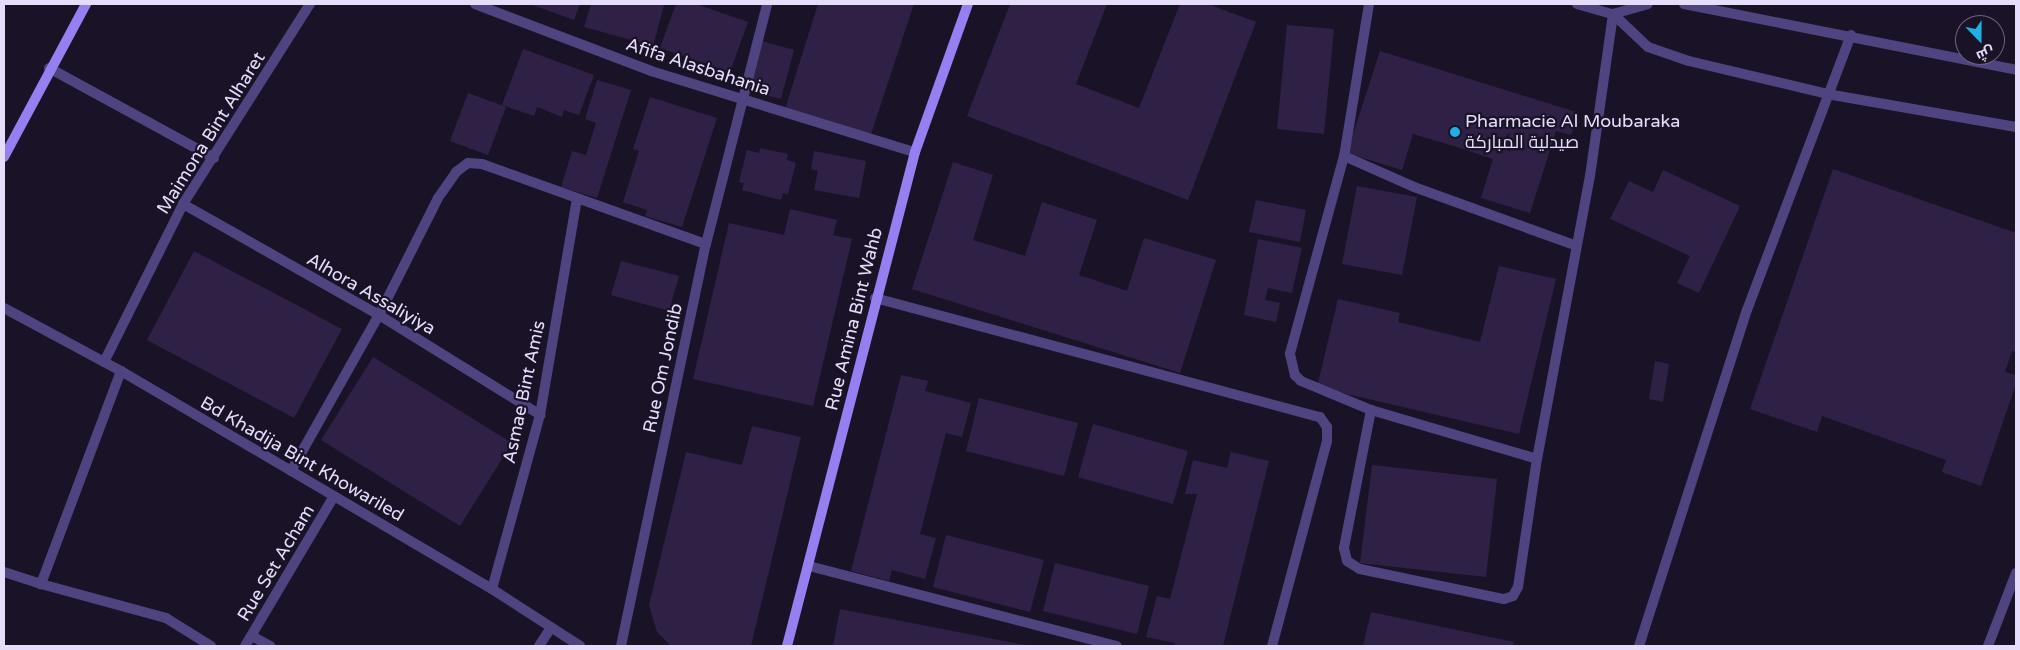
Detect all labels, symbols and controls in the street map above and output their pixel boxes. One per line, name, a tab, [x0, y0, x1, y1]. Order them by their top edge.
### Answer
north arrow	[1955, 15, 2005, 65]
street label: Afifa Alasbahania	[623, 33, 773, 101]
text: ش	[1974, 42, 1997, 65]
street label: Maimona Bint Alharet	[152, 48, 270, 218]
place label: Pharmacie Al Moubaraka صيدلية المباركة	[1465, 111, 1680, 154]
marker: Pharmacie Al Moubaraka صيدلية المباركة	[1449, 126, 1461, 138]
street label: Rue Amina Bint Wahb	[821, 225, 887, 413]
street label: Alhora Assaliyiya	[303, 248, 439, 340]
street label: Rue Om Jondib	[639, 301, 687, 435]
street label: Asmae Bint Amis	[498, 319, 550, 465]
street label: Bd Khadija Bint Khowariled	[196, 392, 408, 526]
street label: Rue Set Acham	[233, 501, 319, 625]

